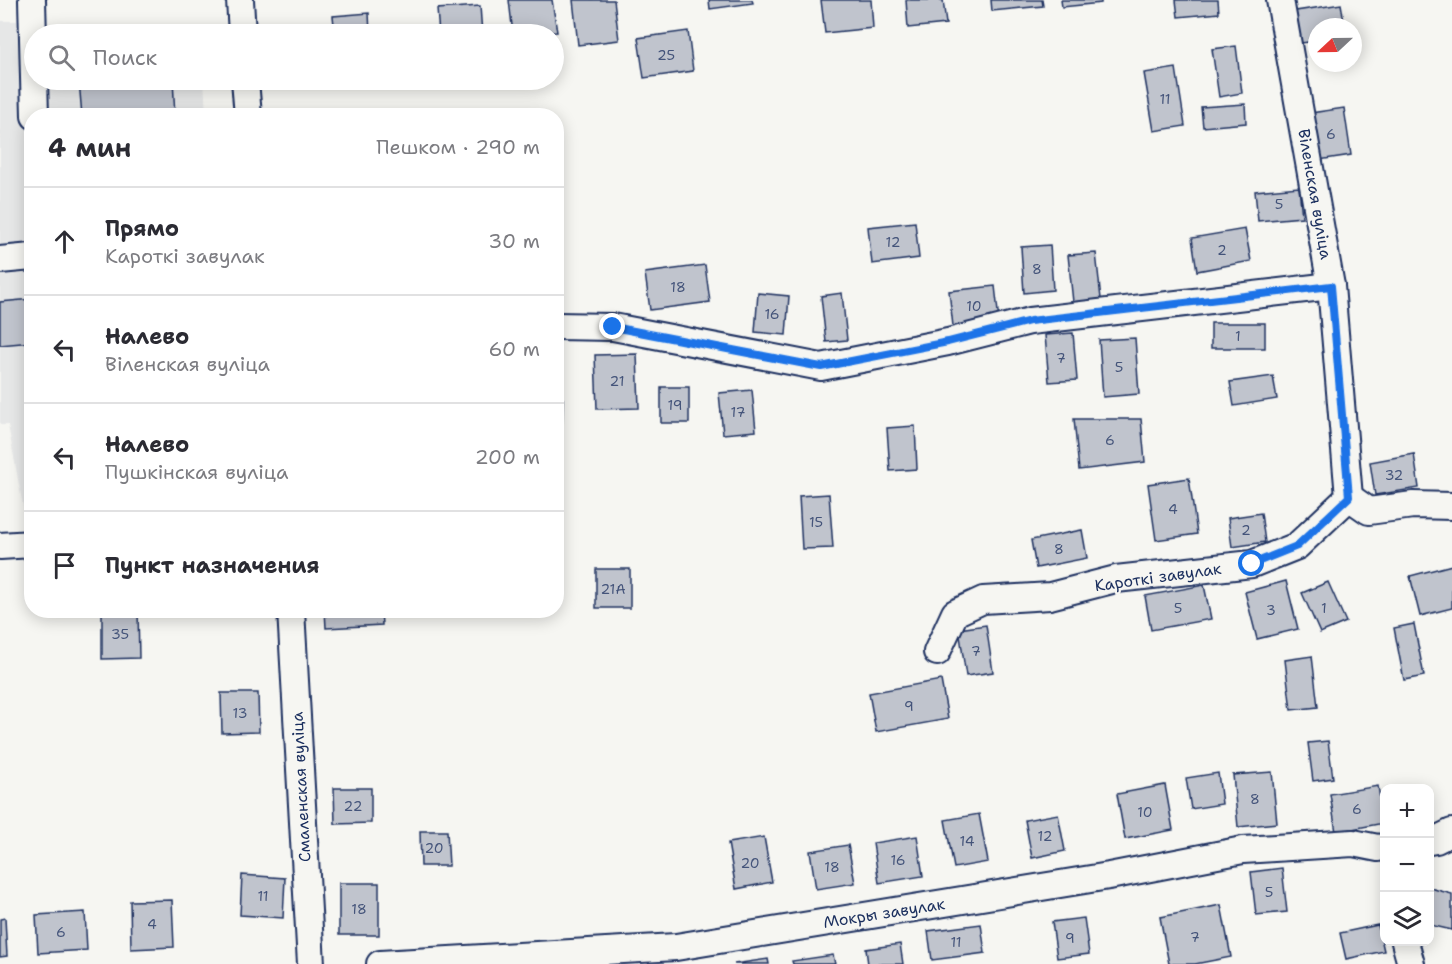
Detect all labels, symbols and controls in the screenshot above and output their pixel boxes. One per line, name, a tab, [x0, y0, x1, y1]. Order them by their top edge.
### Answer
north arrow	[1308, 18, 1362, 72]
search box	[24, 24, 564, 90]
icon: search	[45, 41, 78, 74]
text: Поиск	[93, 43, 157, 72]
house number: 25	[657, 46, 675, 64]
house number: 11	[1159, 90, 1171, 108]
house number: 6	[1326, 125, 1336, 143]
street label: Віленская вуліца	[1293, 127, 1337, 261]
text: 4 мин	[48, 130, 131, 165]
text: Пешком · 290 m	[376, 134, 540, 160]
house number: 5	[1275, 195, 1283, 213]
text: Прямо	[105, 214, 179, 243]
icon: ahead	[48, 225, 81, 258]
text: 30 m	[488, 228, 540, 254]
house number: 12	[886, 233, 900, 251]
house number: 2	[1217, 241, 1227, 259]
text: Кароткі завулак	[105, 243, 265, 269]
house number: 8	[1032, 260, 1042, 278]
house number: 18	[670, 278, 686, 296]
house number: 10	[966, 297, 982, 315]
house number: 16	[764, 305, 780, 323]
route end	[599, 313, 625, 339]
text: Налево	[105, 322, 189, 351]
house number: 1	[1235, 327, 1241, 345]
icon: left	[48, 333, 81, 366]
text: 60 m	[488, 336, 540, 362]
house number: 7	[1056, 349, 1066, 367]
text: Віленская вуліца	[105, 351, 270, 377]
house number: 5	[1115, 358, 1123, 376]
house number: 21	[610, 372, 624, 390]
house number: 19	[667, 396, 683, 414]
house number: 17	[731, 403, 745, 421]
text: Налево	[105, 430, 189, 459]
house number: 6	[1105, 431, 1115, 449]
icon: left	[48, 441, 81, 474]
text: 200 m	[475, 444, 540, 470]
text: Пушкінская вуліца	[105, 459, 289, 485]
house number: 32	[1385, 466, 1403, 484]
house number: 4	[1168, 500, 1178, 518]
house number: 15	[809, 513, 823, 531]
house number: 2	[1241, 521, 1251, 539]
house number: 8	[1054, 540, 1064, 558]
icon: arrive	[48, 549, 81, 582]
route start	[1238, 550, 1264, 576]
text: Пункт назначения	[105, 551, 319, 580]
street label: Кароткі завулак	[1093, 558, 1223, 596]
house number: 21А	[600, 580, 626, 598]
house number: 5	[1174, 599, 1182, 617]
house number: 1	[1321, 599, 1327, 617]
house number: 3	[1266, 601, 1276, 619]
house number: 35	[111, 625, 129, 643]
house number: 7	[971, 642, 981, 660]
house number: 9	[904, 697, 914, 715]
house number: 13	[233, 704, 247, 722]
street label: Смаленская вуліца	[287, 711, 315, 863]
map controls	[1380, 784, 1434, 946]
button: +	[1380, 784, 1434, 838]
house number: 8	[1250, 790, 1260, 808]
house number: 22	[344, 797, 362, 815]
house number: 6	[1352, 800, 1362, 818]
house number: 10	[1137, 803, 1153, 821]
house number: 12	[1038, 827, 1052, 845]
house number: 14	[959, 832, 975, 850]
button: −	[1380, 838, 1434, 892]
house number: 20	[424, 839, 444, 857]
house number: 16	[890, 851, 906, 869]
house number: 20	[740, 854, 760, 872]
house number: 18	[824, 858, 840, 876]
house number: 5	[1265, 883, 1273, 901]
house number: 11	[257, 887, 269, 905]
button: layers	[1380, 892, 1434, 946]
street label: Мокры завулак	[822, 893, 947, 933]
house number: 18	[351, 900, 367, 918]
house number: 4	[147, 915, 157, 933]
house number: 6	[56, 923, 66, 941]
house number: 7	[1190, 928, 1200, 946]
house number: 9	[1065, 929, 1075, 947]
house number: 11	[950, 933, 962, 951]

